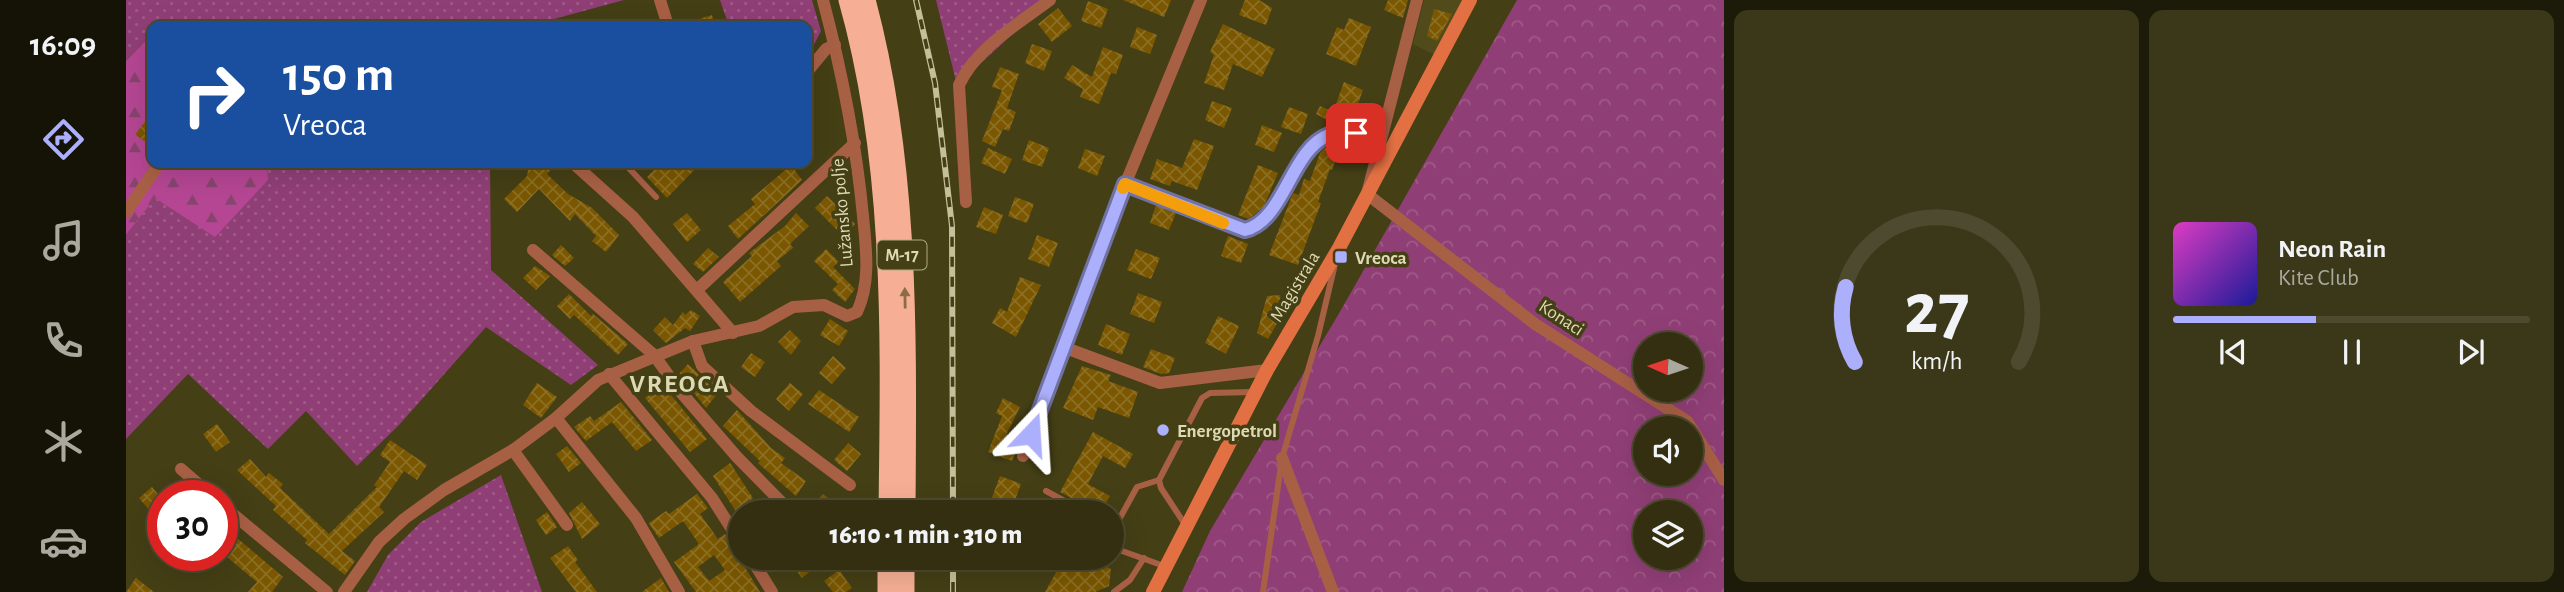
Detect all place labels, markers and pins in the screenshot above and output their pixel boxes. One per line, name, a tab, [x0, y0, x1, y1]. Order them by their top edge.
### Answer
pin	[1326, 103, 1386, 163]
marker: Vreoca	[1333, 249, 1349, 265]
place label: Vreoca	[1355, 249, 1407, 268]
marker: Energopetrol	[1155, 422, 1171, 438]
place label: Energopetrol	[1177, 422, 1277, 441]

